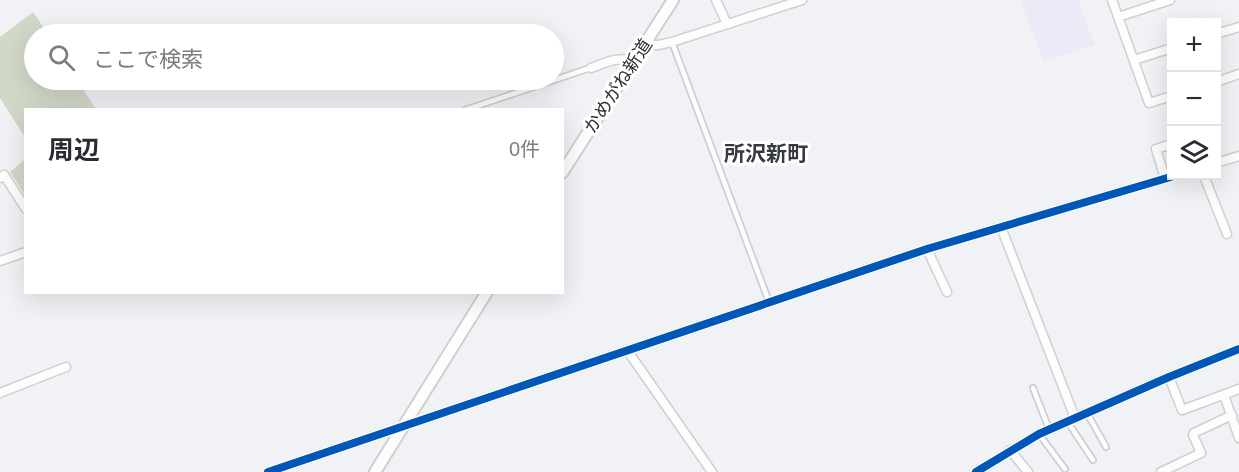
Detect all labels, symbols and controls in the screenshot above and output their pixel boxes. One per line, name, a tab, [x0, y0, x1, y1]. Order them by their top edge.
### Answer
map controls	[1167, 18, 1221, 180]
button: +	[1167, 18, 1221, 72]
search box	[24, 24, 564, 90]
street label: かめがね新道	[580, 35, 656, 137]
icon: search	[45, 41, 78, 74]
text: ここで検索	[93, 47, 203, 72]
button: −	[1167, 72, 1221, 126]
button: layers	[1167, 126, 1221, 180]
text: 周辺	[48, 135, 100, 165]
text: 0件	[509, 138, 540, 160]
district label: 所沢新町	[724, 142, 808, 165]

